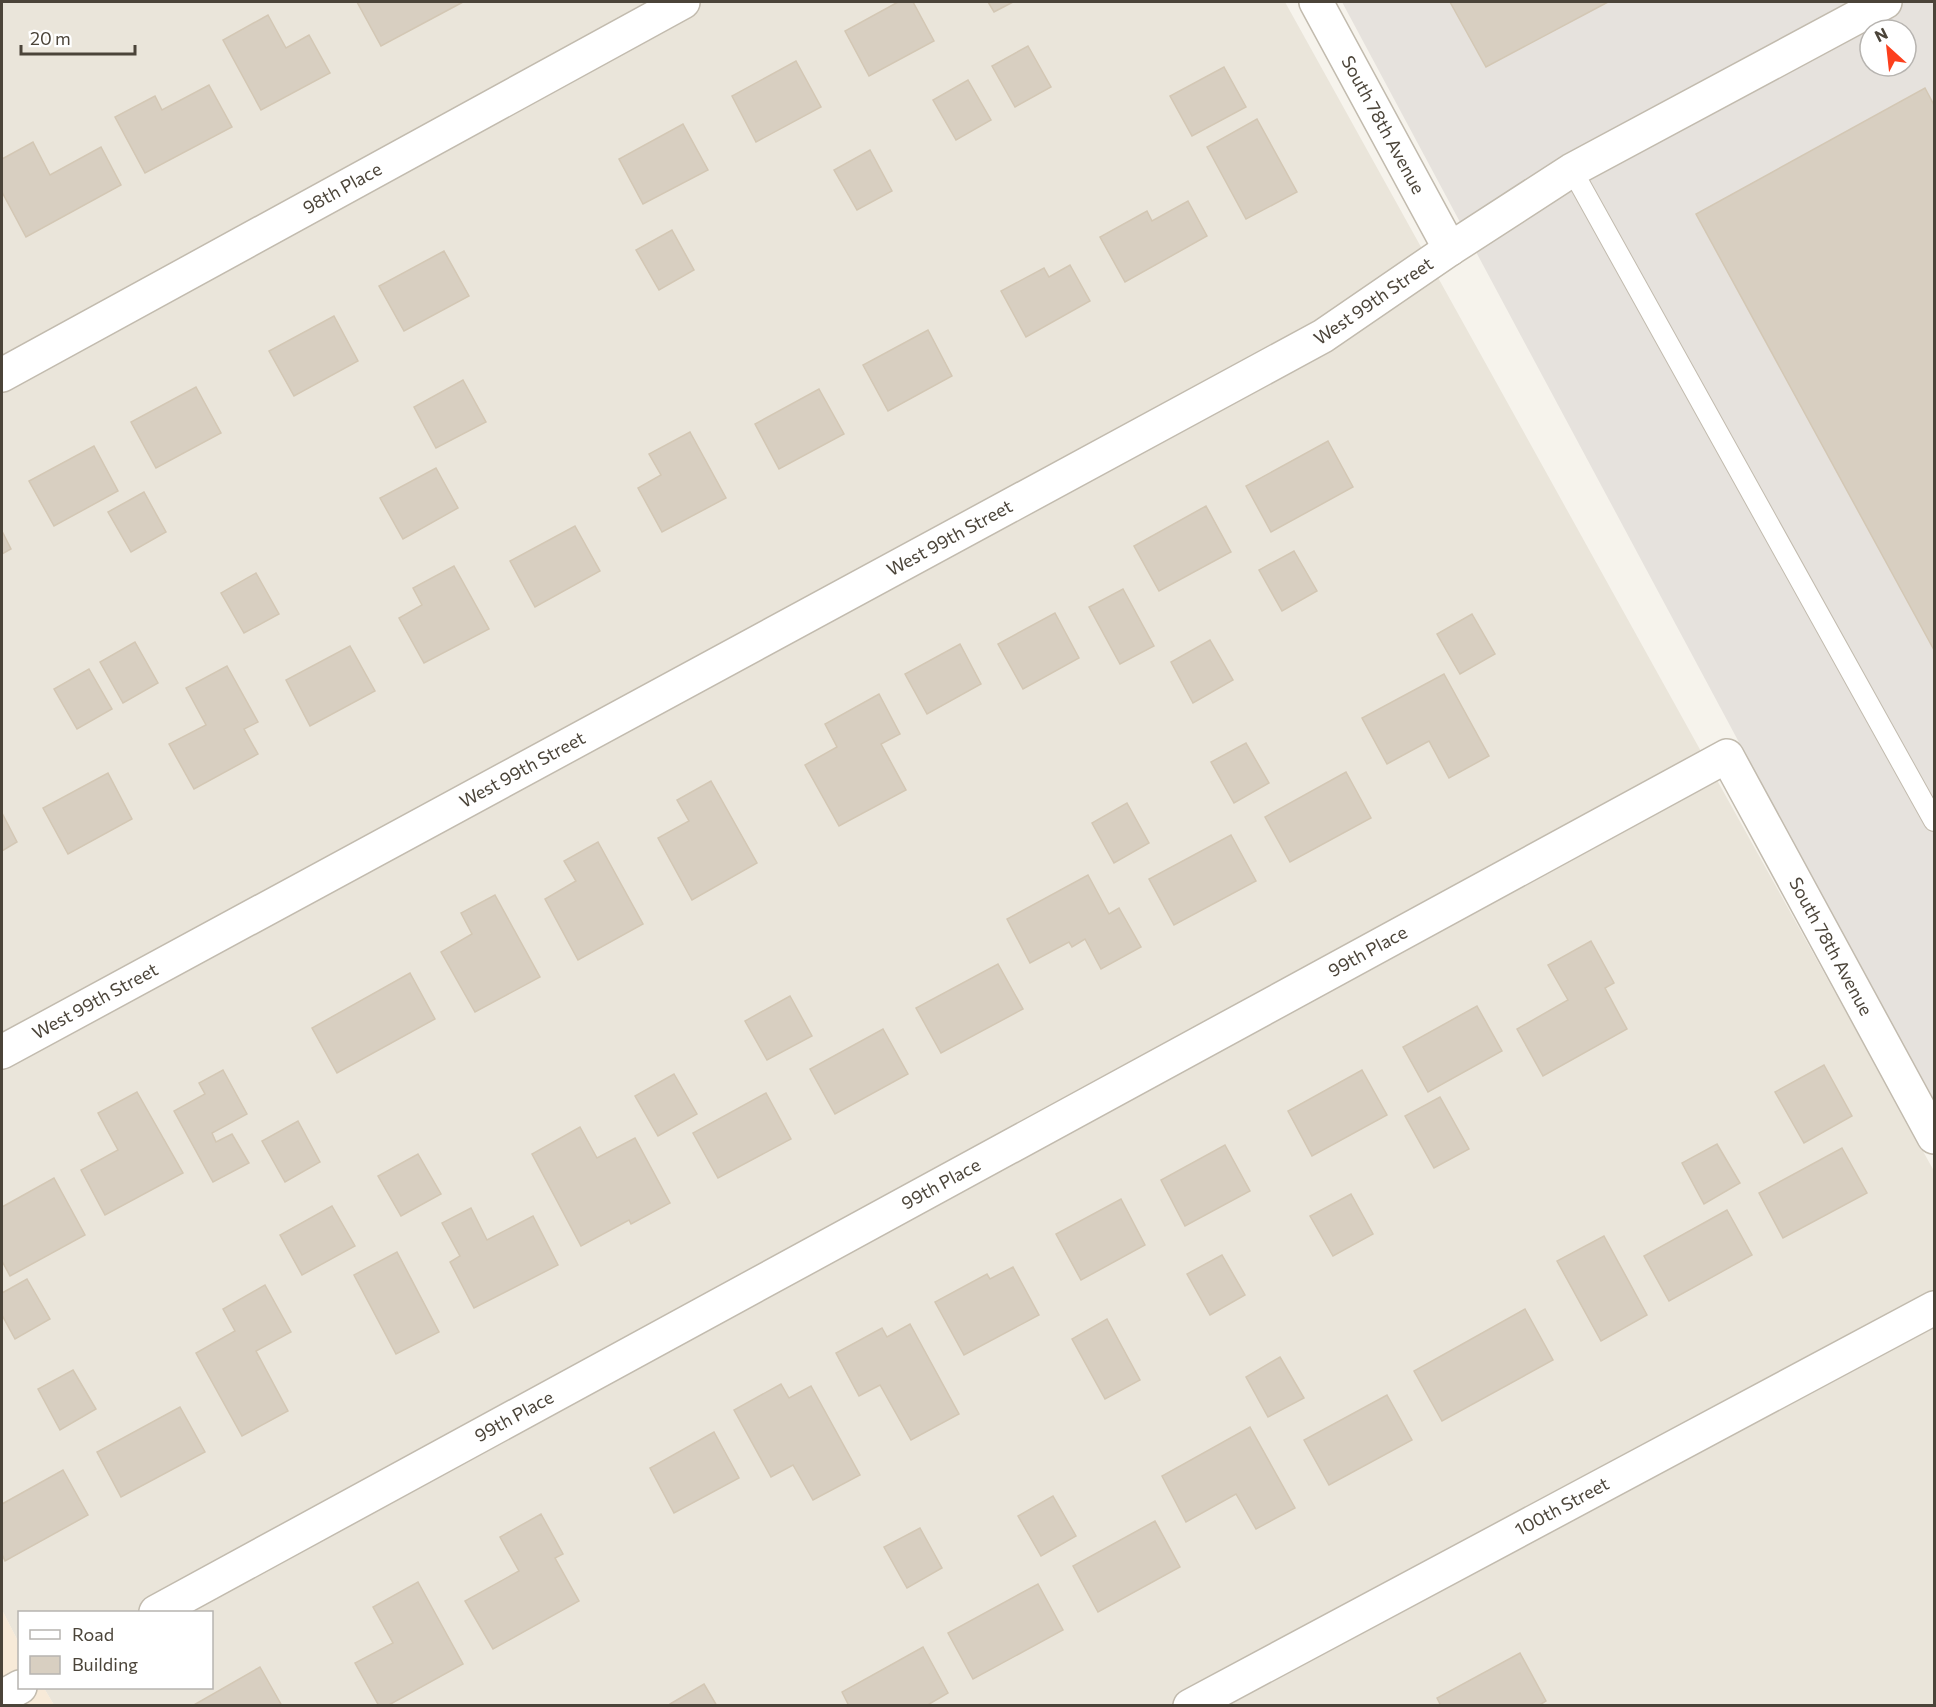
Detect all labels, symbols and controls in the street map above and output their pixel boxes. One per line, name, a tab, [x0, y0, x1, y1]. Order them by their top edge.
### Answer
scale bar	[21, 18, 135, 56]
north arrow	[1858, 18, 1918, 78]
text: N	[1871, 23, 1891, 45]
text: 20 m	[30, 27, 71, 49]
street label: South 78th Avenue	[1337, 52, 1430, 198]
street label: 98th Place	[298, 157, 385, 218]
street label: West 99th Street	[1309, 252, 1437, 349]
street label: West 99th Street	[883, 495, 1016, 580]
street label: West 99th Street	[455, 726, 589, 812]
street label: South 78th Avenue	[1785, 873, 1878, 1019]
street label: 99th Place	[1324, 920, 1411, 981]
street label: West 99th Street	[28, 958, 161, 1044]
street label: 99th Place	[897, 1153, 984, 1214]
street label: 99th Place	[470, 1385, 557, 1446]
street label: 100th Street	[1511, 1472, 1612, 1540]
legend	[18, 1611, 213, 1689]
text: Road	[72, 1623, 114, 1645]
text: Building	[72, 1653, 138, 1675]

